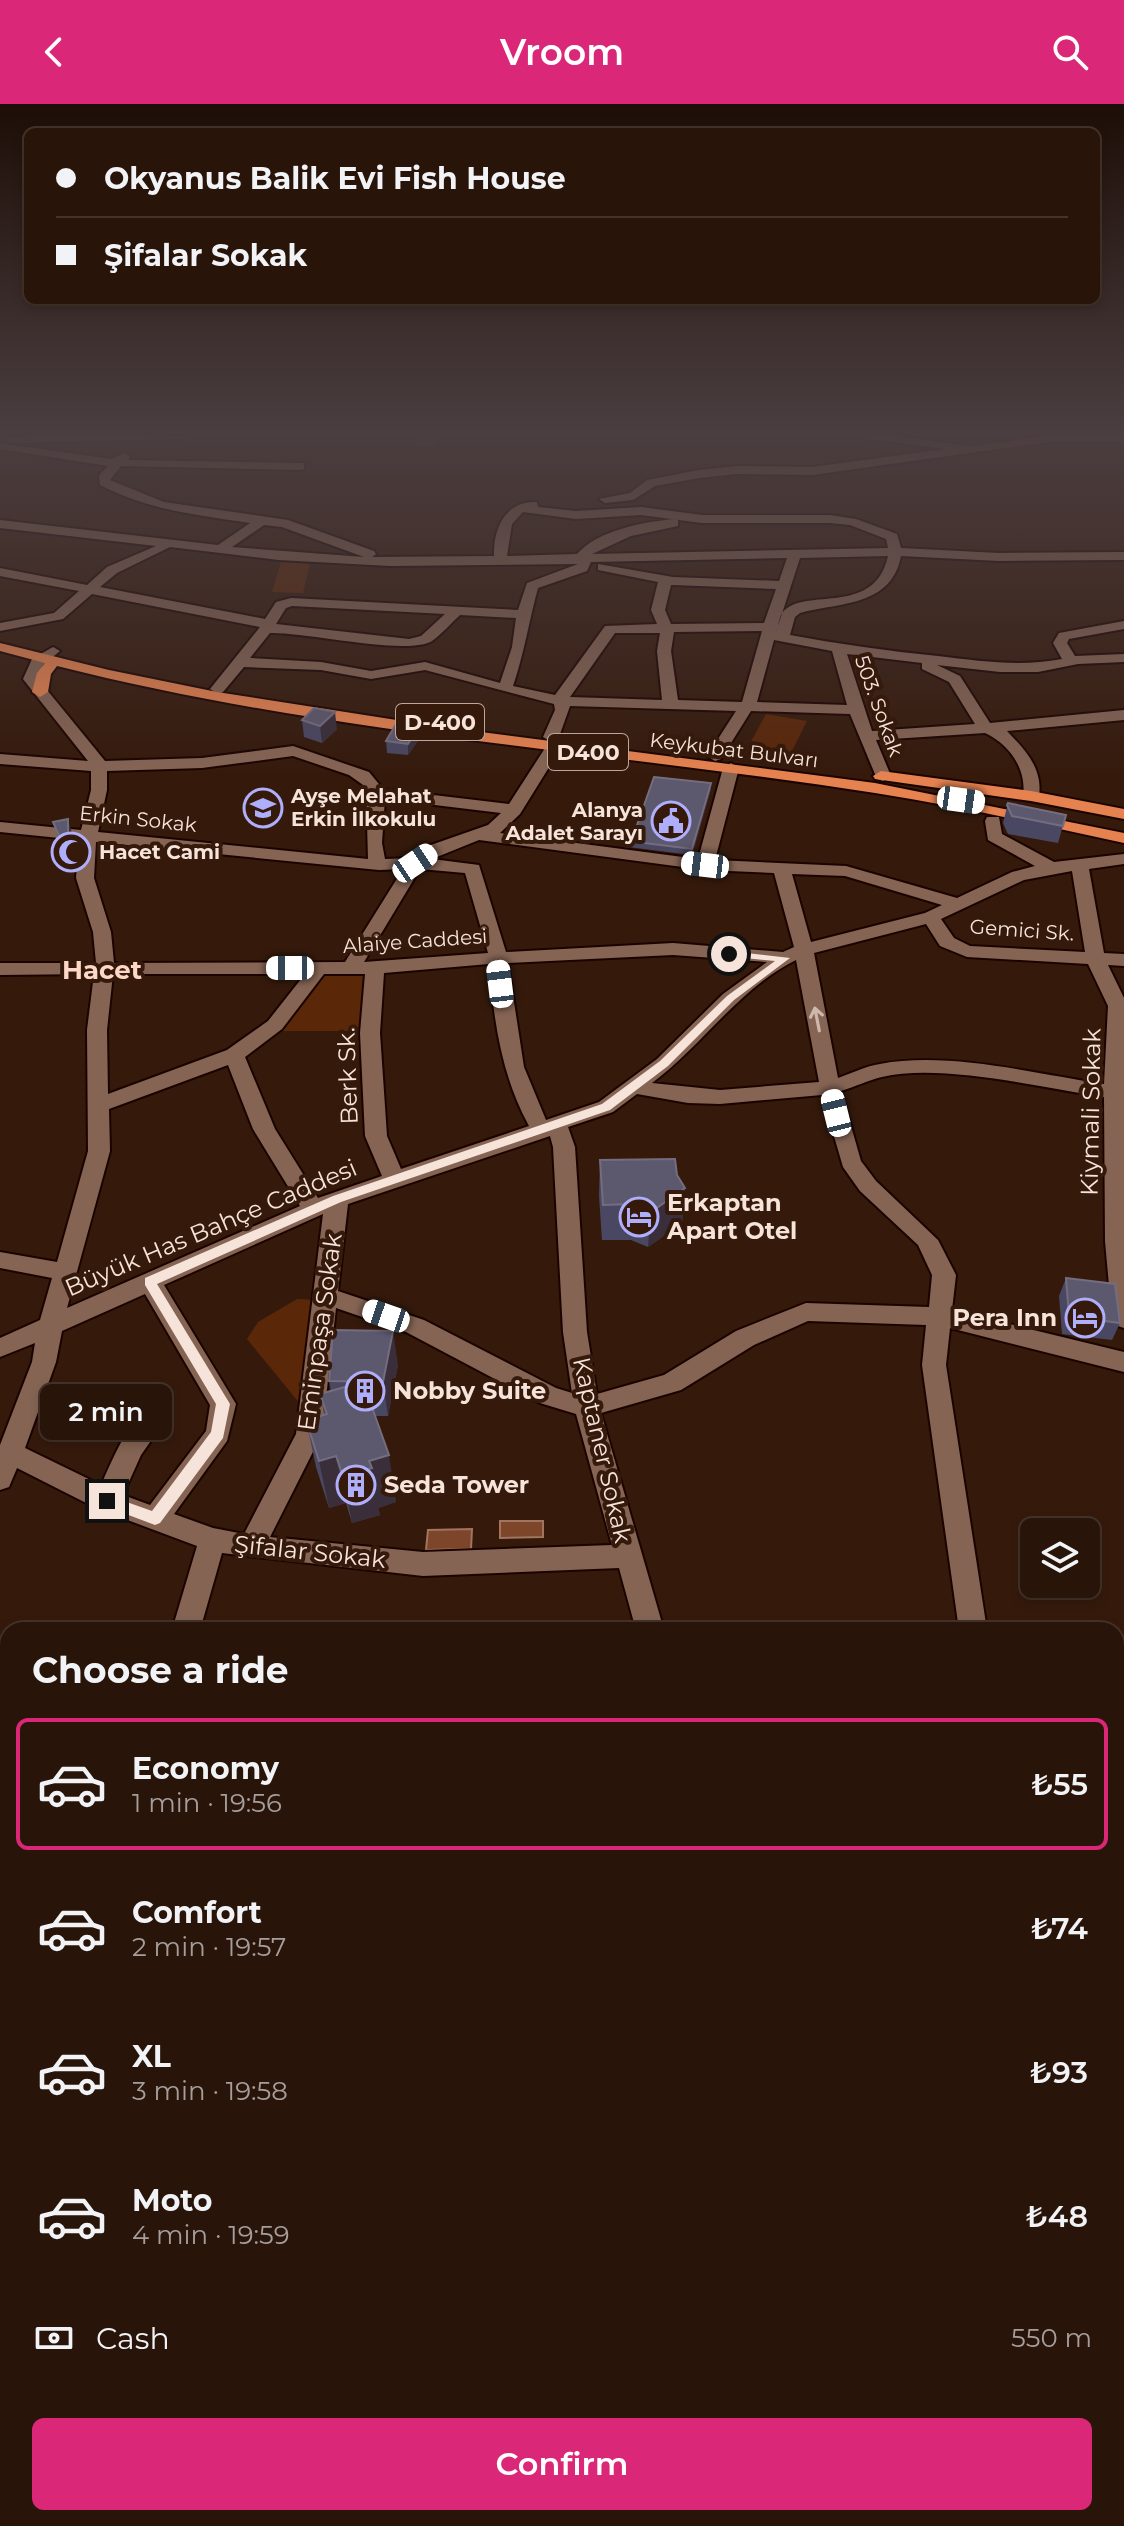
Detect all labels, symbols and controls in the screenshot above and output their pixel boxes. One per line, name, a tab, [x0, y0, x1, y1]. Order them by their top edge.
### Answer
icon: back	[32, 30, 76, 74]
text: Vroom	[500, 30, 624, 74]
icon: search	[1048, 30, 1092, 74]
text: Okyanus Balik Evi Fish House	[104, 160, 566, 197]
text: Şifalar Sokak	[104, 237, 307, 274]
street label: 503. Sokak	[850, 652, 908, 760]
road number: D-400	[396, 704, 484, 740]
street label: Keykubat Bulvarı	[648, 728, 820, 772]
road number: D400	[548, 734, 628, 770]
place label: Ayşe Melahat Erkin İlkokulu	[290, 784, 436, 831]
car	[936, 785, 986, 815]
school or university icon: Ayşe Melahat Erkin İlkokulu	[242, 787, 284, 829]
place label: Alanya Adalet Sarayı	[505, 798, 643, 845]
public building icon: Alanya Adalet Sarayı	[650, 800, 692, 842]
street label: Erkin Sokak	[78, 801, 198, 837]
mosque icon: Hacet Cami	[50, 831, 92, 873]
place label: Hacet Cami	[99, 840, 220, 864]
car	[388, 840, 442, 886]
car	[680, 850, 730, 880]
street label: Gemici Sk.	[969, 914, 1075, 946]
street label: Alaiye Caddesi	[342, 924, 488, 958]
route start	[711, 936, 747, 972]
district label: Hacet	[62, 954, 142, 986]
car	[266, 956, 314, 980]
car	[485, 959, 515, 1009]
one-way arrow	[808, 1007, 823, 1033]
street label: Berk Sk.	[331, 1027, 364, 1125]
street label: Kiymali Sokak	[1075, 1027, 1106, 1196]
car	[819, 1087, 853, 1139]
street label: Büyük Has Bahçe Caddesi	[60, 1153, 361, 1302]
place label: Erkaptan Apart Otel	[666, 1188, 797, 1245]
hotel icon: Erkaptan Apart Otel	[618, 1196, 660, 1238]
street label: Eminpaşa Sokak	[291, 1231, 348, 1433]
car	[359, 1297, 413, 1335]
hotel icon: Pera Inn	[1064, 1297, 1106, 1339]
place label: Pera Inn	[953, 1303, 1057, 1332]
street label: Kaptaner Sokak	[567, 1354, 638, 1546]
building icon: Nobby Suite	[344, 1370, 386, 1412]
place label: Nobby Suite	[393, 1376, 546, 1405]
callout: 2 min	[41, 1385, 173, 1441]
text: 2 min	[68, 1396, 144, 1428]
building icon: Seda Tower	[335, 1464, 377, 1506]
place label: Seda Tower	[384, 1470, 529, 1499]
route end	[89, 1483, 125, 1519]
map controls	[1020, 1518, 1100, 1598]
button: layers	[1020, 1518, 1100, 1598]
street label: Şifalar Sokak	[233, 1529, 388, 1574]
text: Choose a ride	[32, 1648, 289, 1692]
icon: car	[36, 1748, 108, 1820]
text: Economy	[132, 1750, 279, 1787]
text: ₺55	[1031, 1766, 1088, 1803]
text: 1 min · 19:56	[132, 1787, 282, 1819]
icon: car	[36, 1892, 108, 1964]
text: Comfort	[132, 1894, 262, 1931]
text: ₺74	[1031, 1910, 1088, 1947]
text: 2 min · 19:57	[132, 1931, 286, 1963]
icon: car	[36, 2036, 108, 2108]
text: XL	[132, 2038, 171, 2075]
text: ₺93	[1030, 2054, 1088, 2091]
text: 3 min · 19:58	[132, 2075, 288, 2107]
icon: car	[36, 2180, 108, 2252]
text: Moto	[132, 2182, 213, 2219]
text: ₺48	[1026, 2198, 1088, 2235]
text: 4 min · 19:59	[132, 2219, 290, 2251]
icon: cash	[32, 2316, 76, 2360]
text: Cash	[96, 2320, 170, 2357]
text: 550 m	[1011, 2322, 1092, 2354]
button: Confirm	[32, 2418, 1092, 2510]

